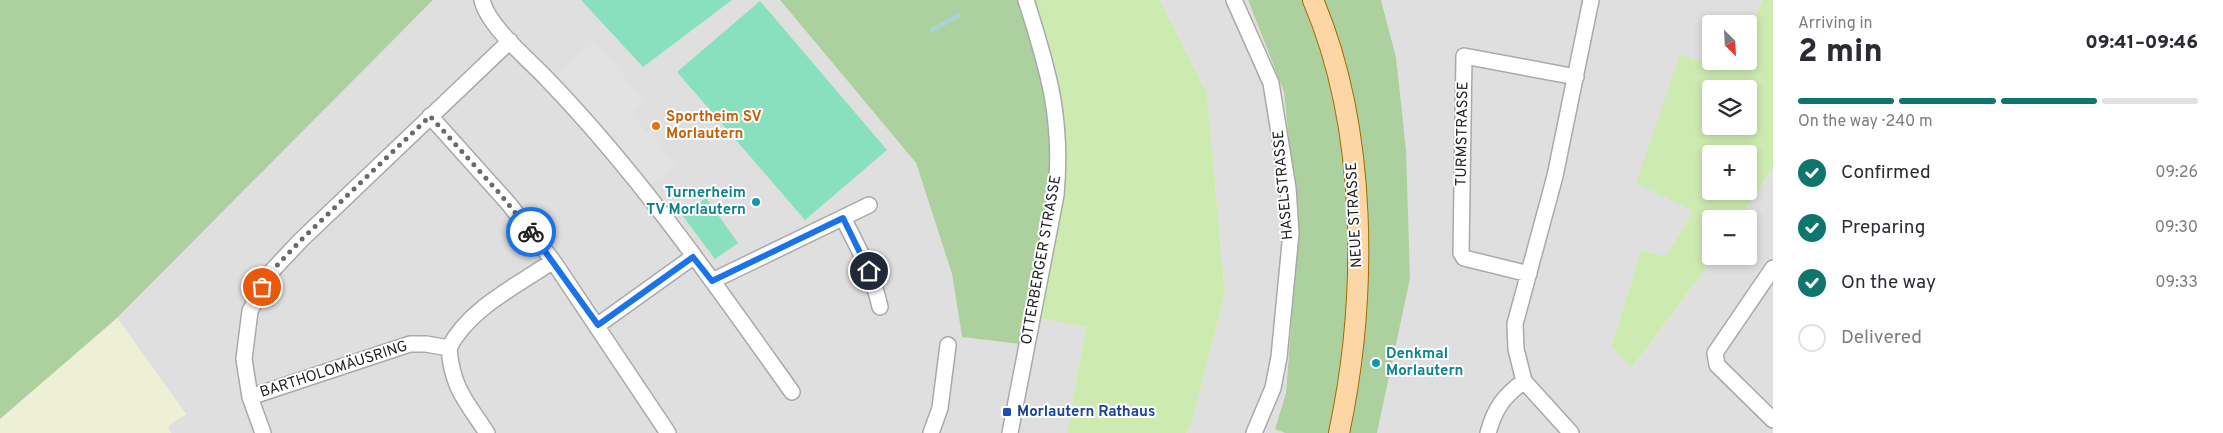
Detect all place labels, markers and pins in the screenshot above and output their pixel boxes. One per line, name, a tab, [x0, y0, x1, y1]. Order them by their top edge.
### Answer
place label: Sportheim SV Morlautern	[666, 108, 762, 144]
marker: Sportheim SV Morlautern	[650, 120, 662, 132]
place label: Turnerheim TV Morlautern	[646, 184, 746, 220]
marker: Turnerheim TV Morlautern	[750, 196, 762, 208]
pin	[848, 250, 890, 292]
pin	[241, 266, 283, 308]
place label: Denkmal Morlautern	[1386, 345, 1463, 381]
marker: Denkmal Morlautern	[1370, 357, 1382, 369]
place label: Morlautern Rathaus	[1017, 403, 1155, 422]
marker: Morlautern Rathaus	[1001, 406, 1013, 418]

